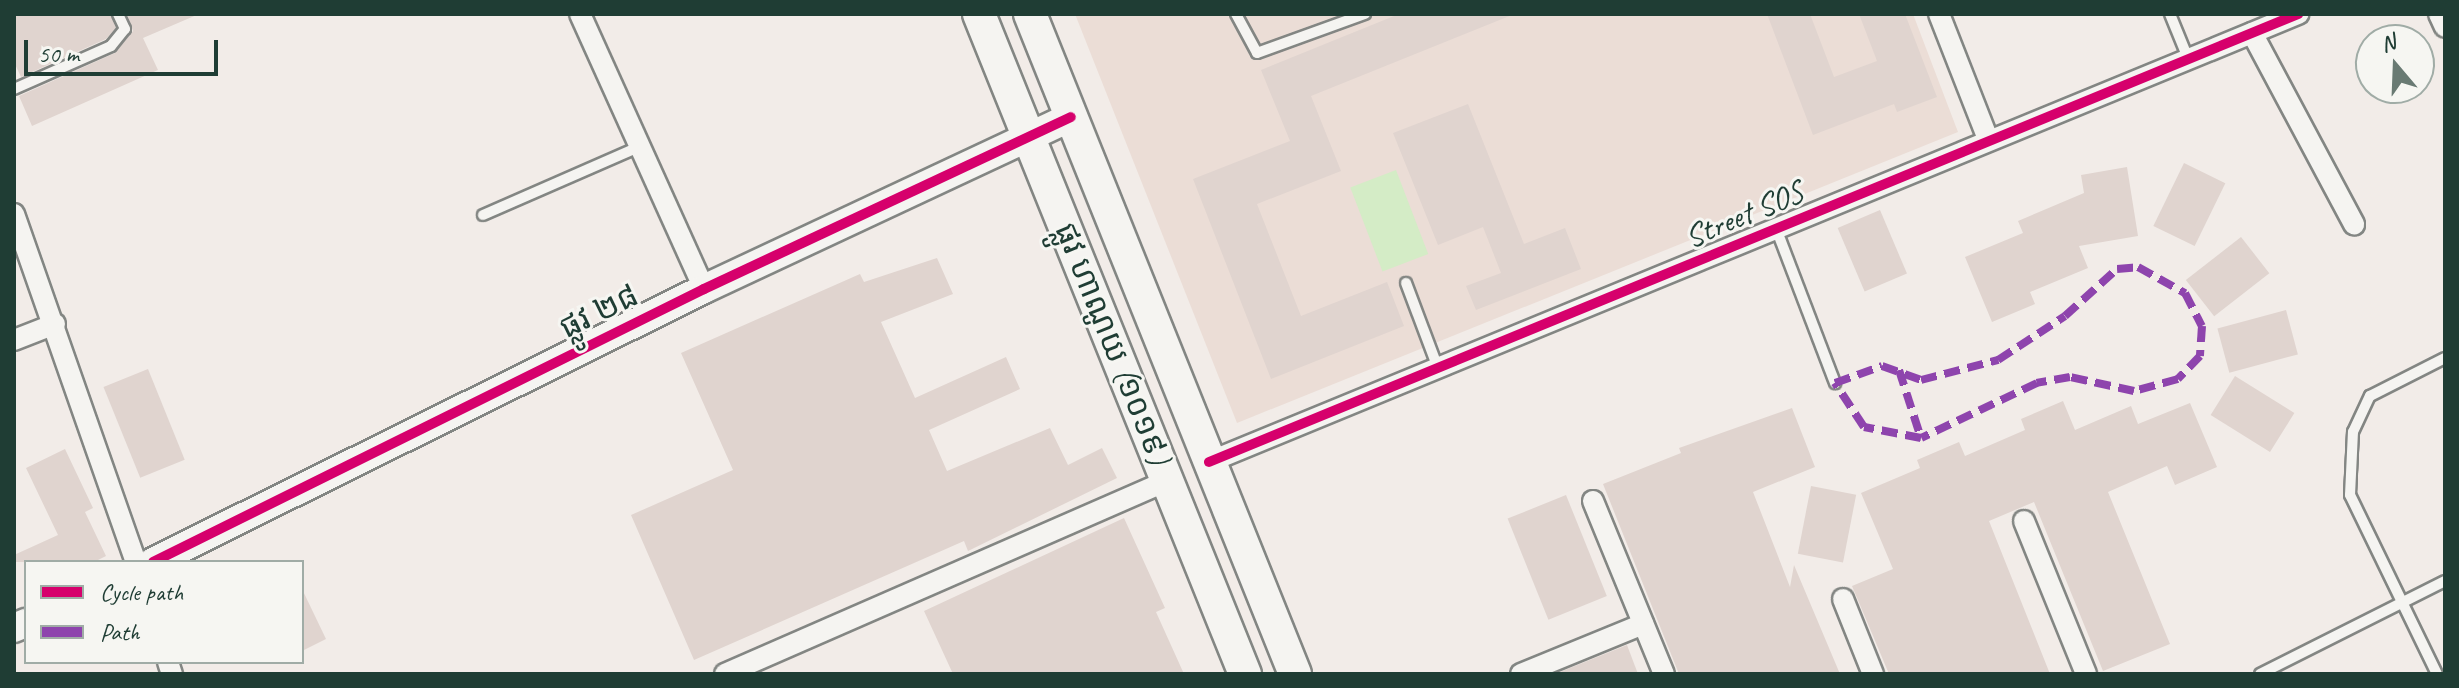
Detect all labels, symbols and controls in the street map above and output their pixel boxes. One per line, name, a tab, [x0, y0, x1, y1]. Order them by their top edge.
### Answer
scale bar	[28, 24, 222, 74]
north arrow	[2355, 24, 2435, 104]
text: N	[2377, 28, 2399, 59]
text: 50 m	[38, 39, 79, 69]
street label: Street SOS	[1679, 173, 1809, 257]
street label: ផ្លូវ ហាណូយ (១០១៩)	[1046, 217, 1178, 471]
street label: ផ្លូវ ២៨	[553, 277, 645, 347]
legend	[24, 560, 304, 664]
text: Cycle path	[100, 577, 183, 607]
text: Path	[100, 617, 140, 647]

